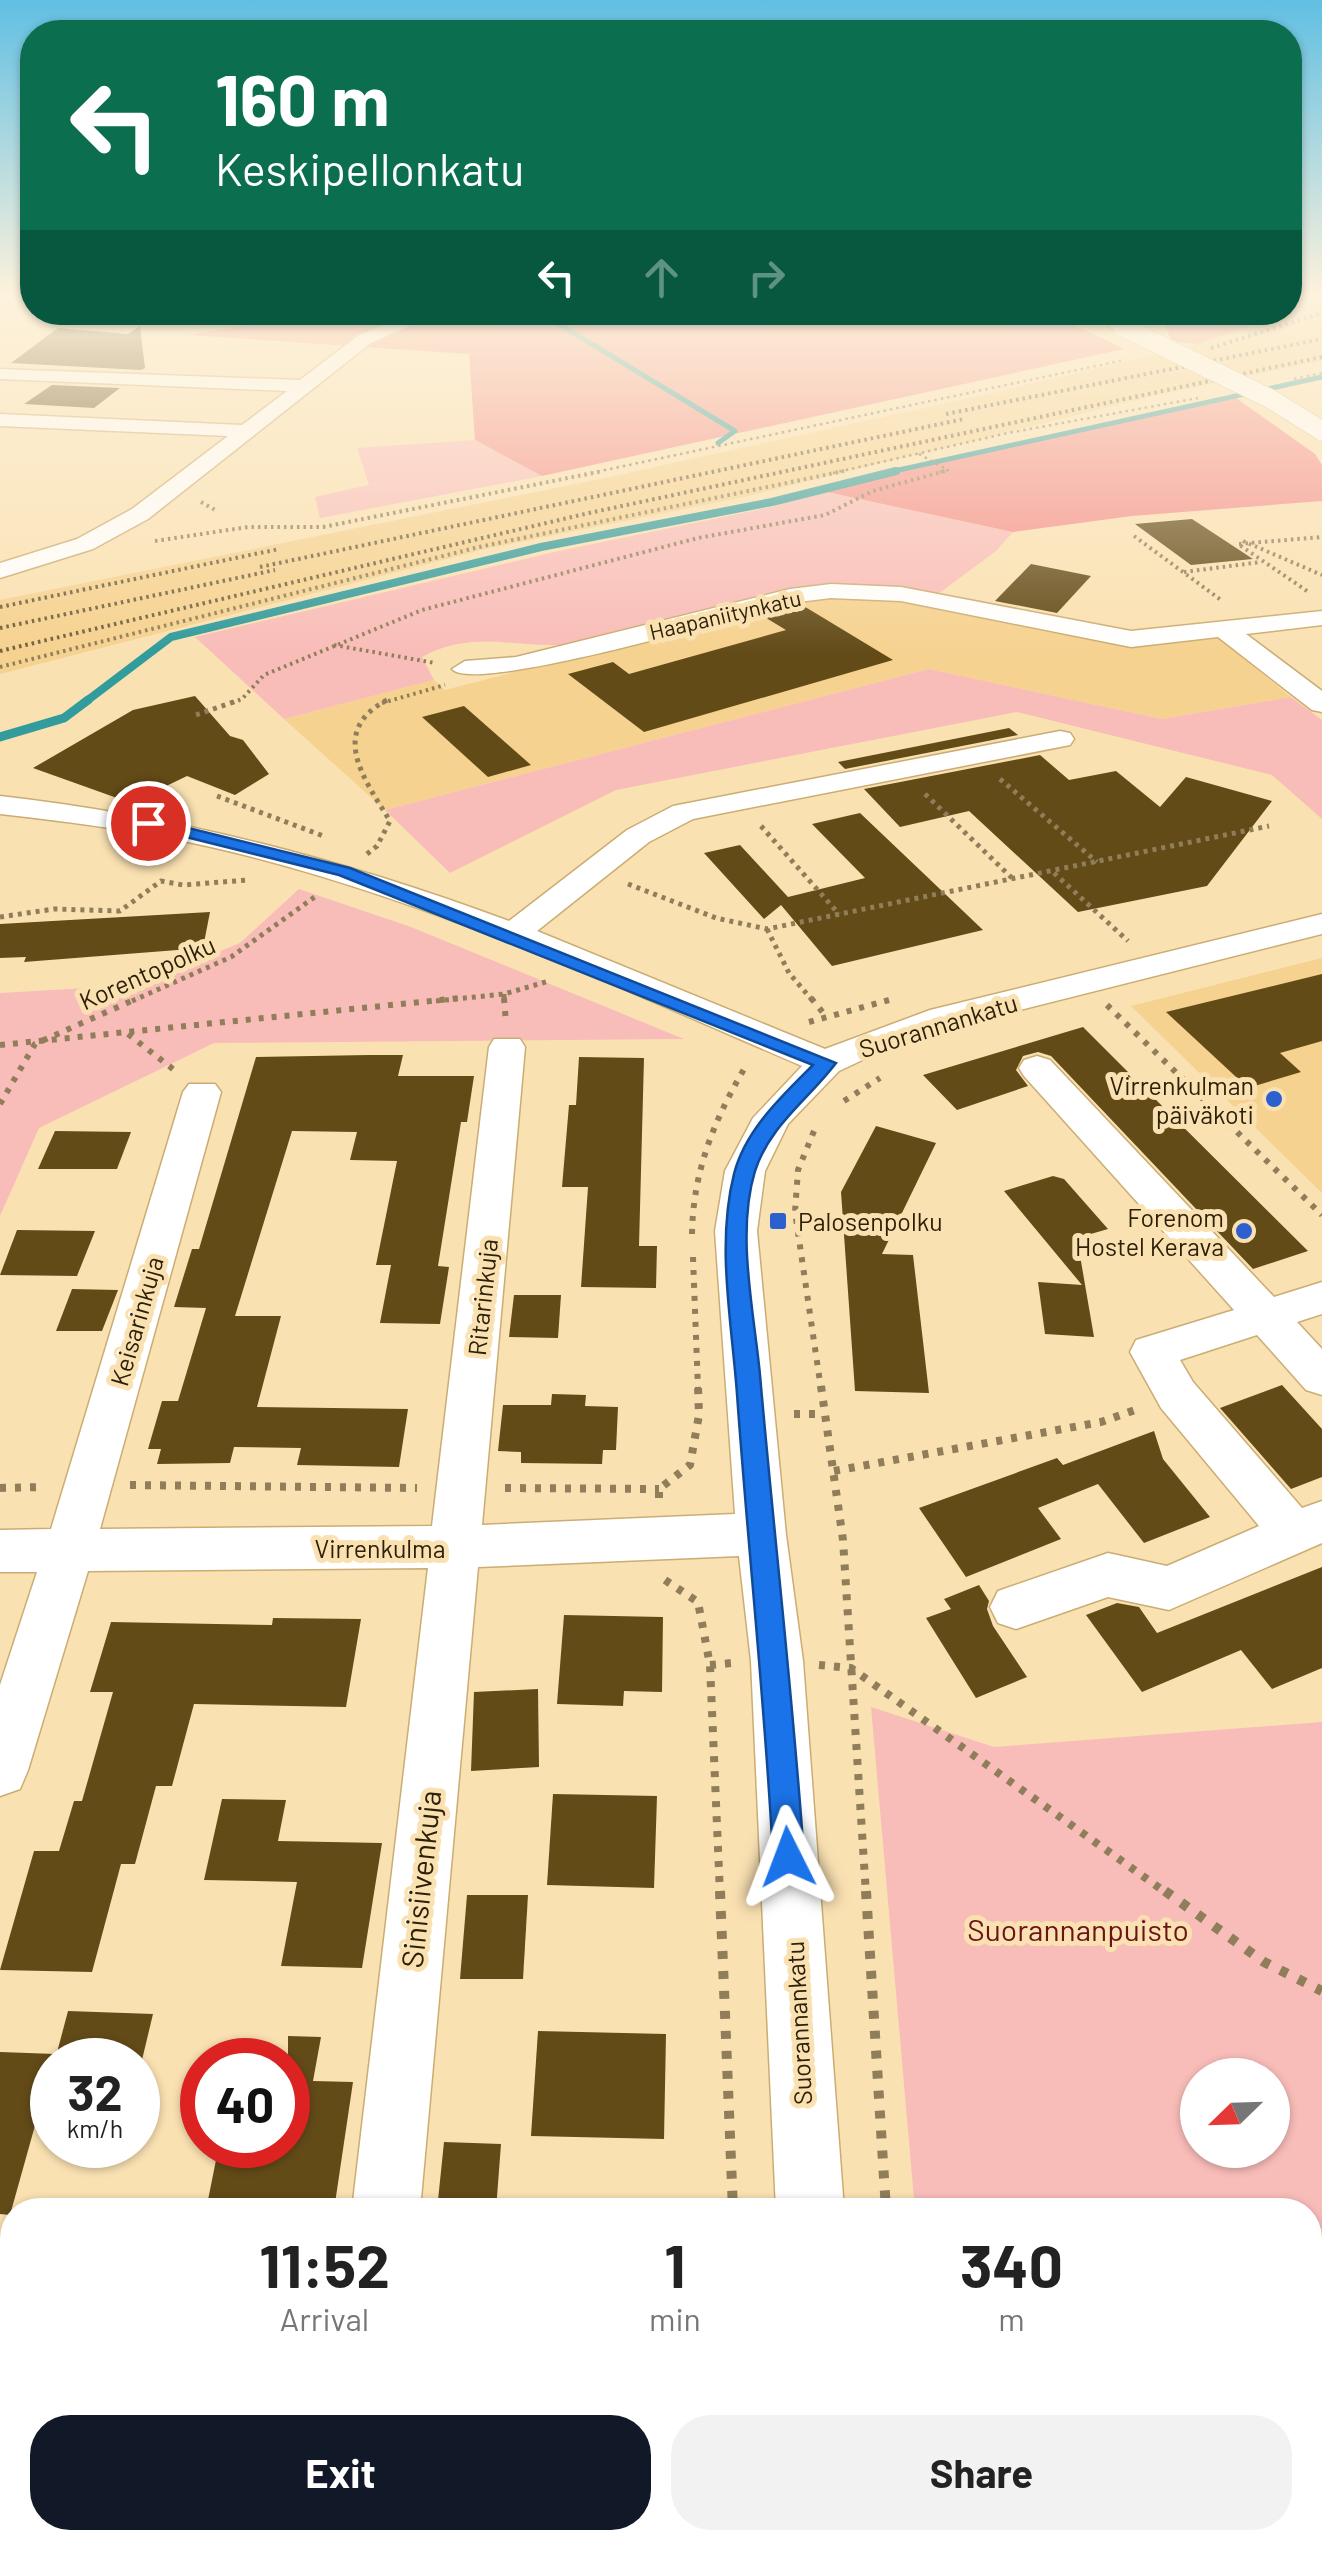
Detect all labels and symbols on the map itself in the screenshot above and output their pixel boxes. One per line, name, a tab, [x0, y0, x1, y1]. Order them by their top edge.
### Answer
street label: Haapaniitynkatu	[647, 584, 803, 644]
pin	[106, 781, 191, 866]
street label: Korentopolku	[74, 929, 220, 1015]
street label: Suorannankatu	[855, 987, 1021, 1063]
place label: Virrenkulman päiväkoti	[1109, 1070, 1254, 1129]
marker: Virrenkulman päiväkoti	[1263, 1088, 1285, 1110]
place label: Forenom Hostel Kerava	[1075, 1202, 1224, 1261]
place label: Palosenpolku	[798, 1206, 943, 1236]
marker: Palosenpolku	[767, 1210, 789, 1232]
marker: Forenom Hostel Kerava	[1233, 1220, 1255, 1242]
street label: Ritarinkuja	[461, 1237, 503, 1357]
street label: Keisarinkuja	[103, 1253, 169, 1389]
street label: Virrenkulma	[314, 1533, 446, 1563]
street label: Sinisiivenkuja	[393, 1788, 447, 1970]
position arrow	[736, 1805, 840, 1909]
park label: Suorannanpuisto	[967, 1911, 1189, 1947]
street label: Suorannankatu	[779, 1940, 817, 2106]
speed limit sign: 40	[180, 2038, 310, 2168]
north arrow	[1180, 2058, 1290, 2168]

